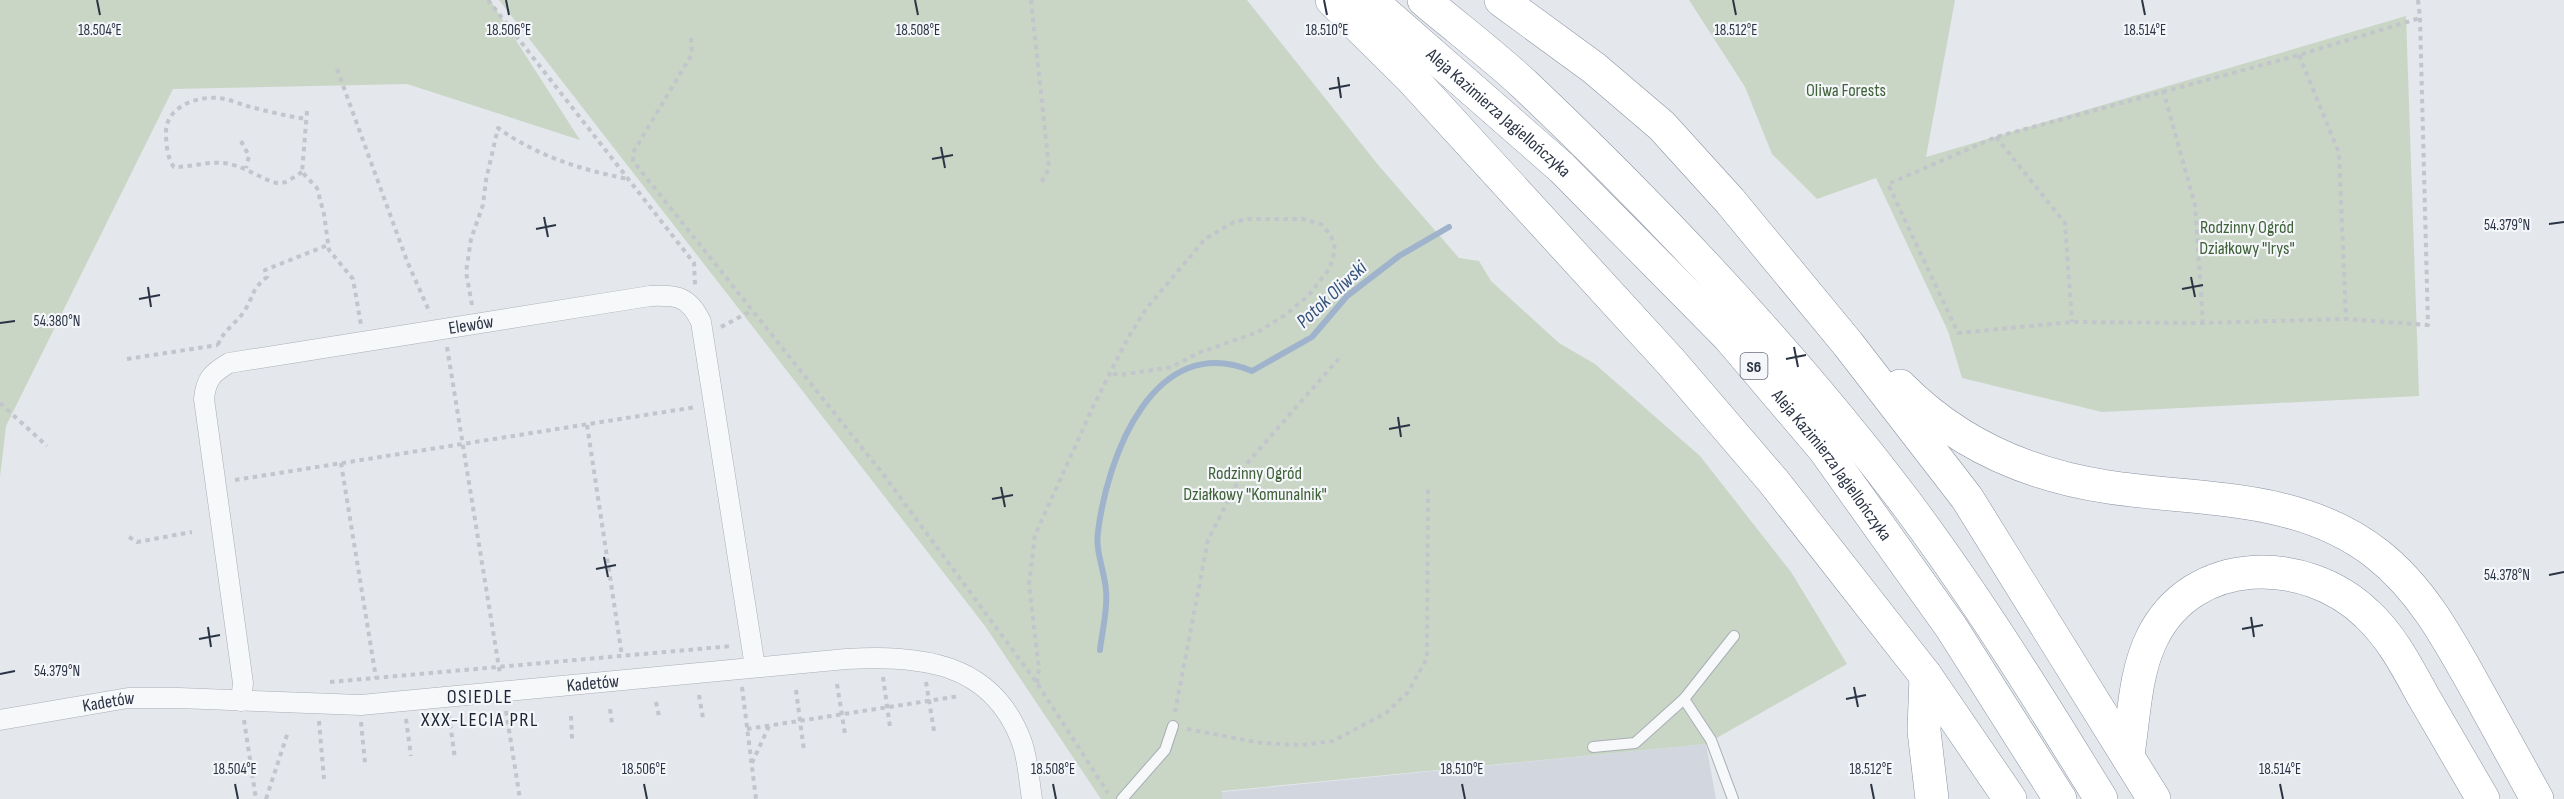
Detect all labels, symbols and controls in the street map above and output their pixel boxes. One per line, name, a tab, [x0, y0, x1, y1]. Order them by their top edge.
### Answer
text: 18.504°E	[78, 21, 122, 40]
text: 18.506°E	[487, 21, 531, 40]
text: 18.508°E	[896, 21, 940, 40]
text: 18.510°E	[1305, 21, 1349, 40]
text: 18.512°E	[1715, 21, 1757, 40]
text: 18.514°E	[2124, 21, 2166, 40]
street label: Aleja Kazimierza Jagiellończyka	[1421, 44, 1575, 182]
park label: Oliwa Forests	[1806, 80, 1886, 101]
text: 54.379°N	[2484, 216, 2530, 235]
park label: Rodzinny Ogród Działkowy "Irys"	[2199, 217, 2295, 259]
water label: Potok Oliwski	[1291, 255, 1373, 333]
street label: Elewów	[447, 311, 495, 339]
text: 54.380°N	[34, 312, 80, 331]
road number: S6	[1740, 353, 1768, 379]
street label: Aleja Kazimierza Jagiellończyka	[1766, 385, 1896, 545]
park label: Rodzinny Ogród Działkowy "Komunalnik"	[1183, 463, 1327, 505]
text: 54.378°N	[2484, 566, 2530, 585]
text: 54.379°N	[34, 662, 80, 681]
street label: Kadetów	[566, 671, 620, 696]
district label: OSIEDLE XXX-LECIA PRL	[420, 685, 539, 732]
street label: Kadetów	[81, 688, 134, 717]
text: 18.504°E	[213, 760, 257, 779]
text: 18.506°E	[622, 760, 666, 779]
text: 18.508°E	[1031, 760, 1075, 779]
text: 18.510°E	[1440, 760, 1484, 779]
text: 18.512°E	[1850, 760, 1892, 779]
text: 18.514°E	[2259, 760, 2301, 779]

